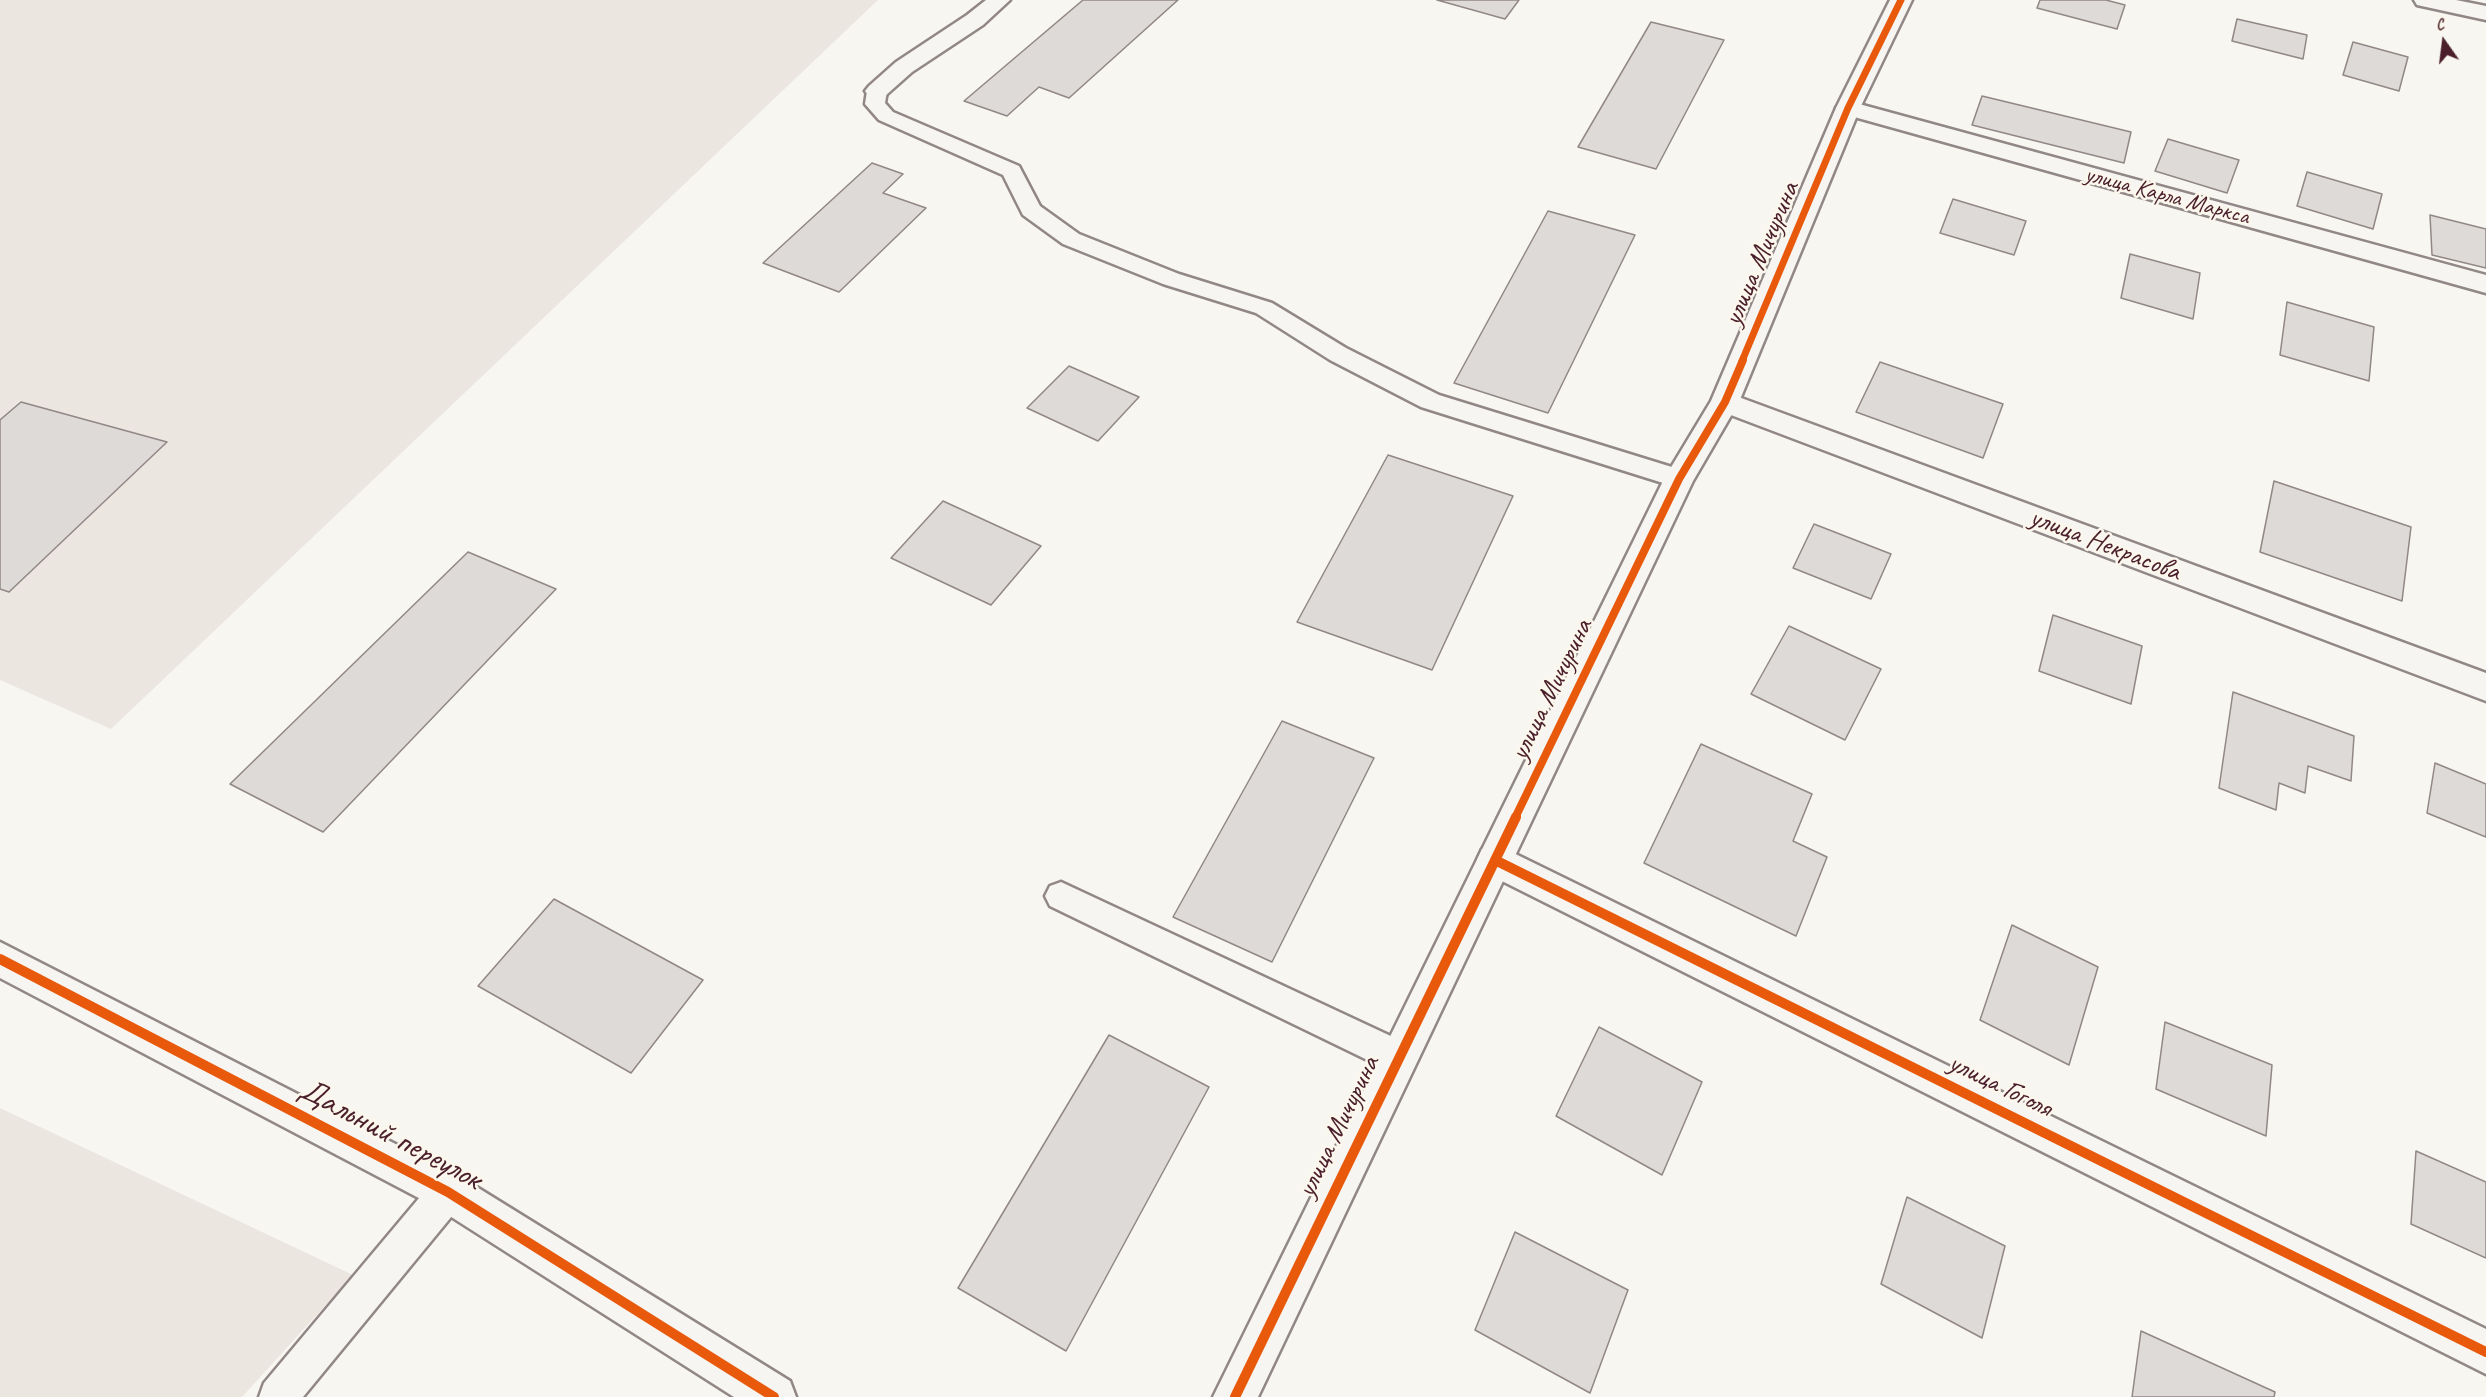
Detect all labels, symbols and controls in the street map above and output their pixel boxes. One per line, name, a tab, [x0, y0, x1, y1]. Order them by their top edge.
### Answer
north arrow	[2414, 12, 2474, 72]
text: С	[2433, 14, 2446, 35]
street label: улица Карла Маркса	[2082, 160, 2252, 232]
street label: улица Мичурина	[1717, 177, 1807, 331]
street label: улица Некрасова	[2025, 501, 2185, 589]
street label: улица Мичурина	[1503, 614, 1601, 766]
street label: улица Гоголя	[1943, 1047, 2057, 1125]
street label: улица Мичурина	[1290, 1051, 1388, 1203]
street label: Дальний переулок	[292, 1070, 488, 1200]

